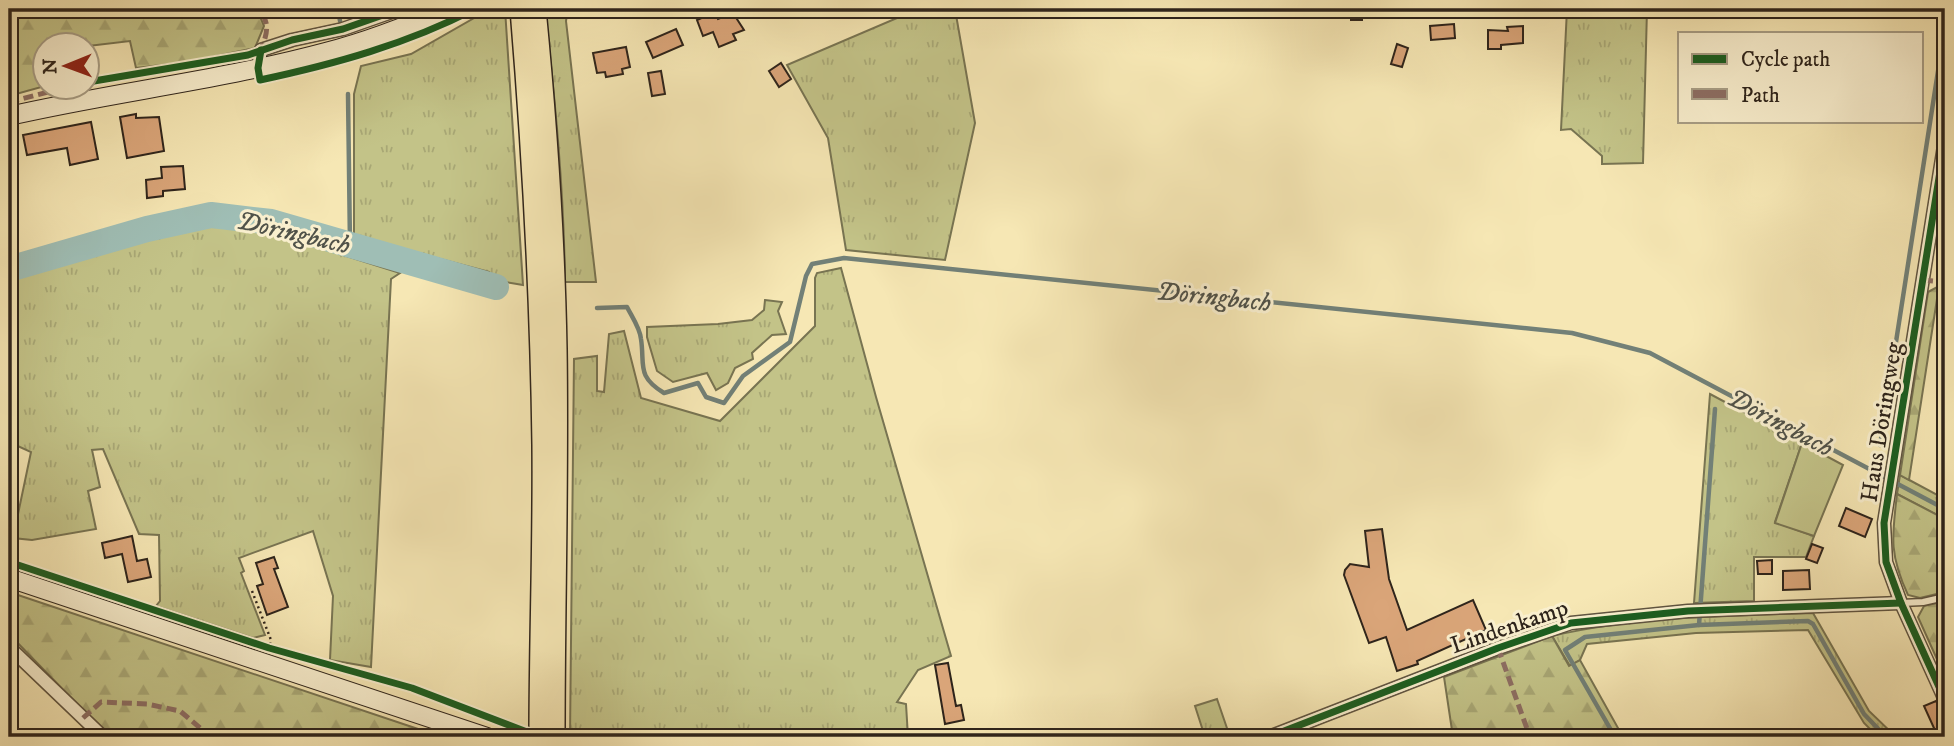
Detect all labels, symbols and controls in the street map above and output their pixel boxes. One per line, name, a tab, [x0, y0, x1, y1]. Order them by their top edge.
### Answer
north arrow	[32, 32, 102, 102]
legend	[1678, 32, 1923, 122]
text: Cycle path	[1741, 47, 1830, 73]
text: N	[39, 58, 62, 74]
text: Path	[1741, 83, 1780, 109]
water label: Döringbach	[234, 204, 354, 263]
water label: Döringbach	[1155, 275, 1273, 320]
street label: Haus Döringweg	[1855, 340, 1909, 504]
water label: Döringbach	[1722, 382, 1839, 465]
street label: Lindenkamp	[1446, 593, 1572, 661]

